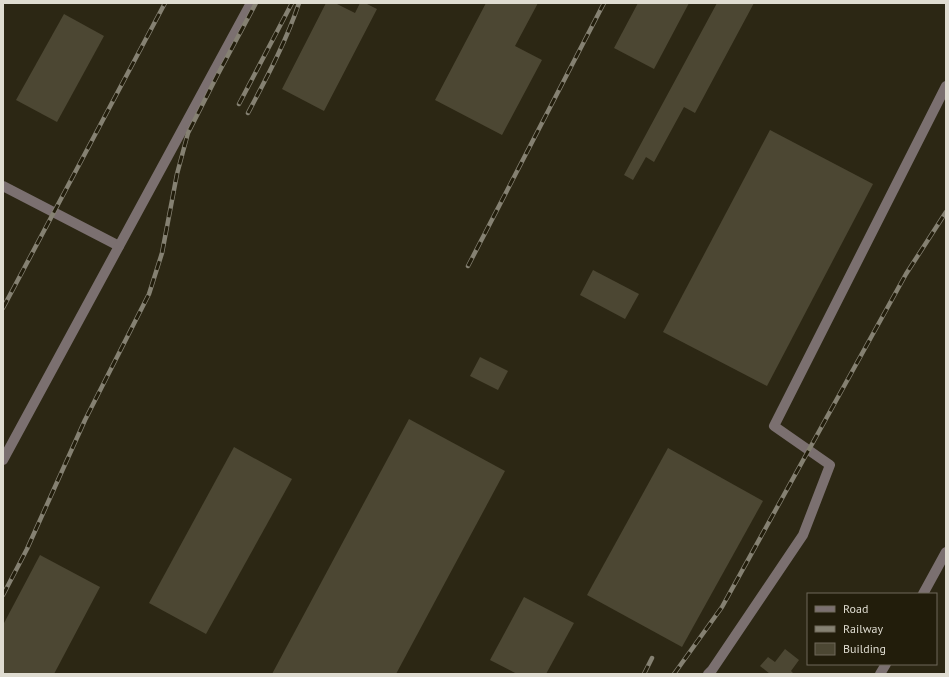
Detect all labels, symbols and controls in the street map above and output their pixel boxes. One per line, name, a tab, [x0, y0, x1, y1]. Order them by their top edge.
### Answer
legend	[807, 593, 937, 665]
text: Road	[843, 601, 868, 616]
text: Railway	[843, 621, 883, 636]
text: Building	[843, 641, 886, 656]

